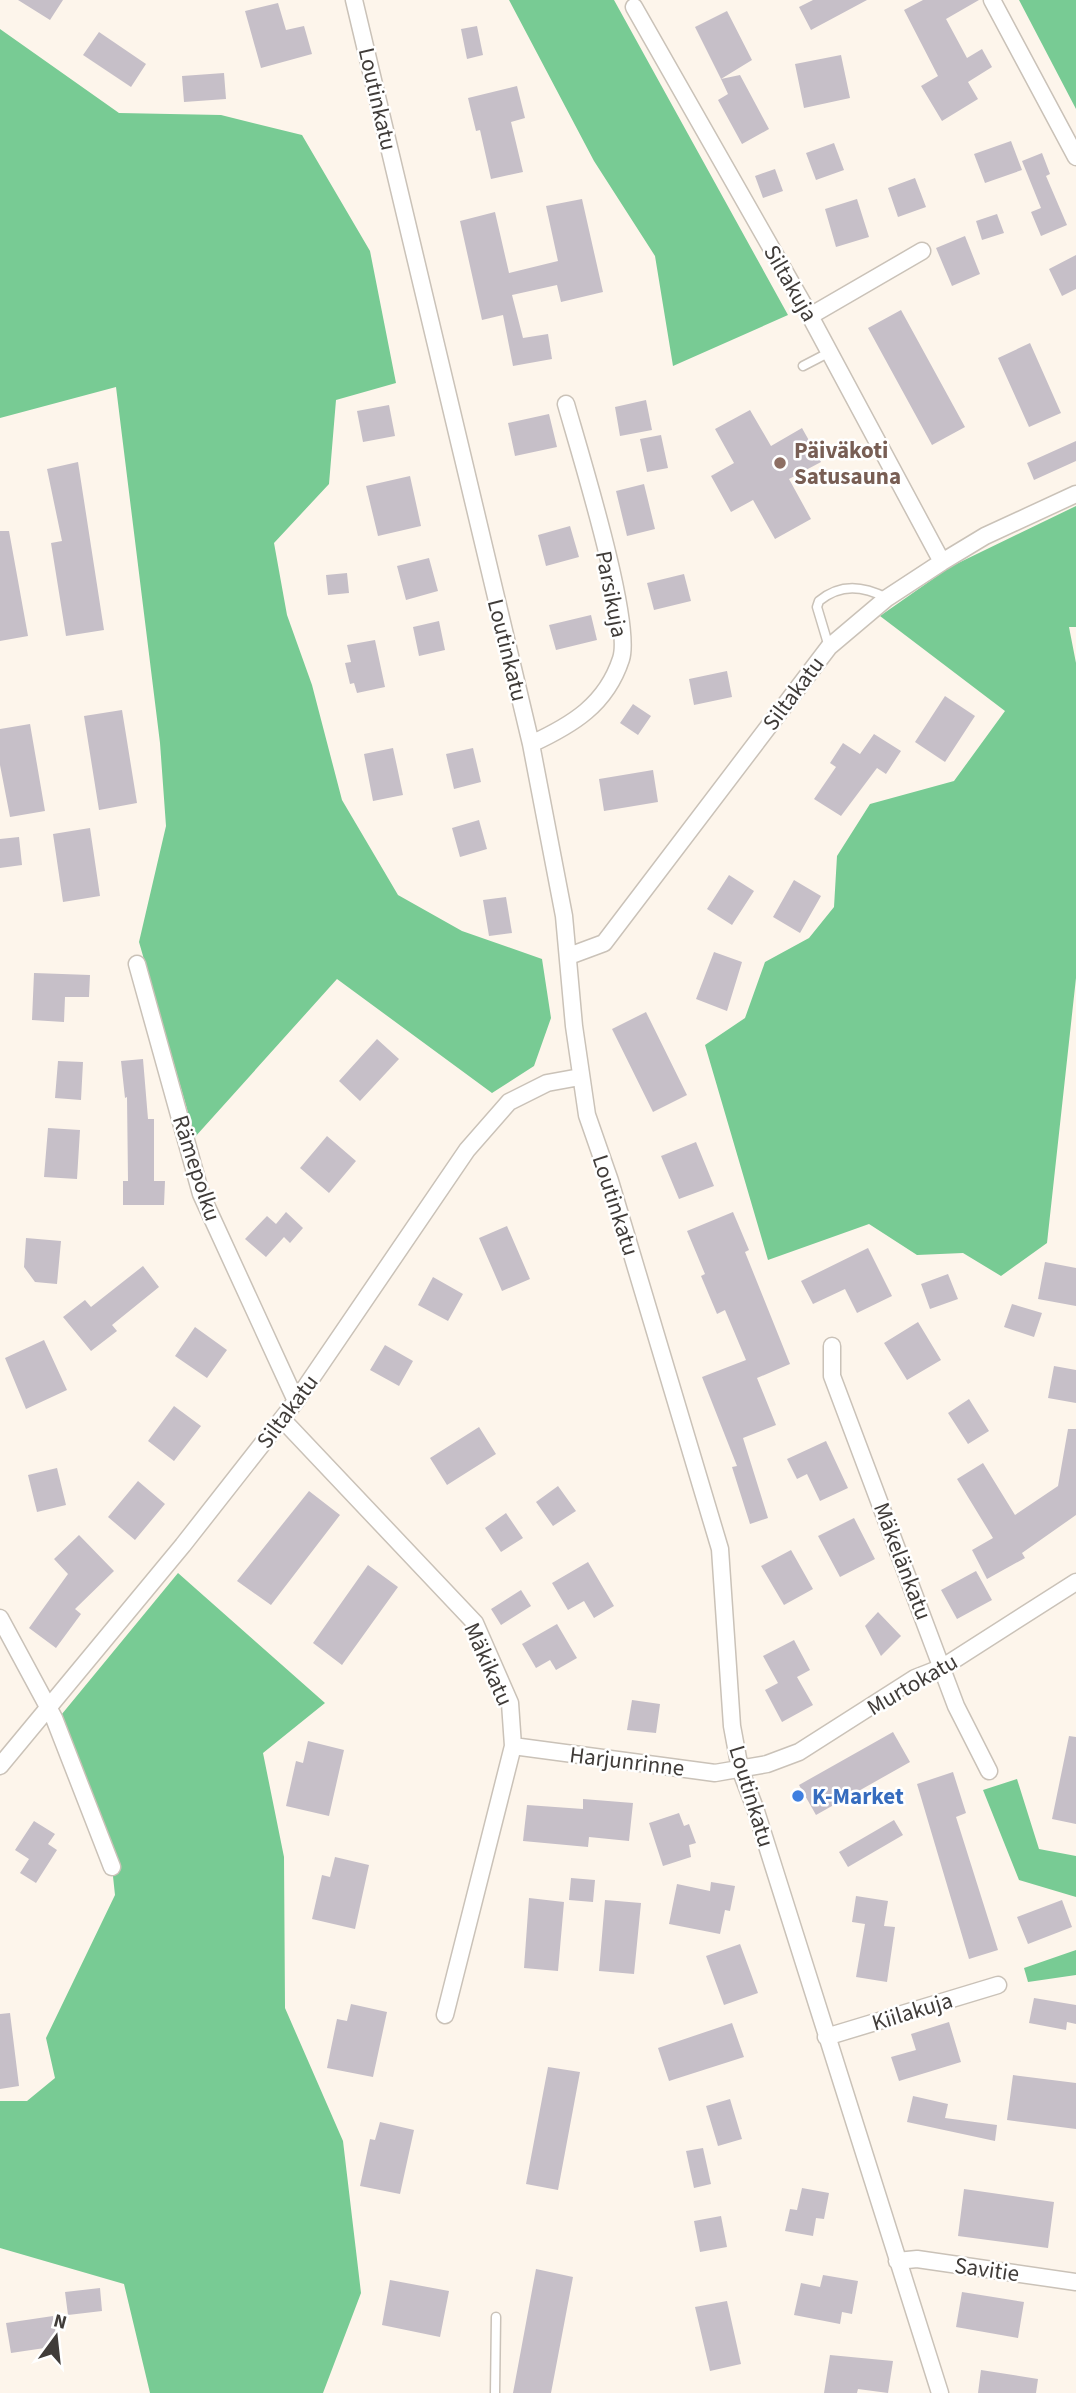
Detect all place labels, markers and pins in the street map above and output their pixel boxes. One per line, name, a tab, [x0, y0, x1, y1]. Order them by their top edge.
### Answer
place label: Päiväkoti Satusauna	[794, 434, 901, 493]
marker: Päiväkoti Satusauna	[772, 455, 788, 471]
place label: K-Market	[812, 1780, 904, 1813]
marker: K-Market	[790, 1788, 806, 1804]

